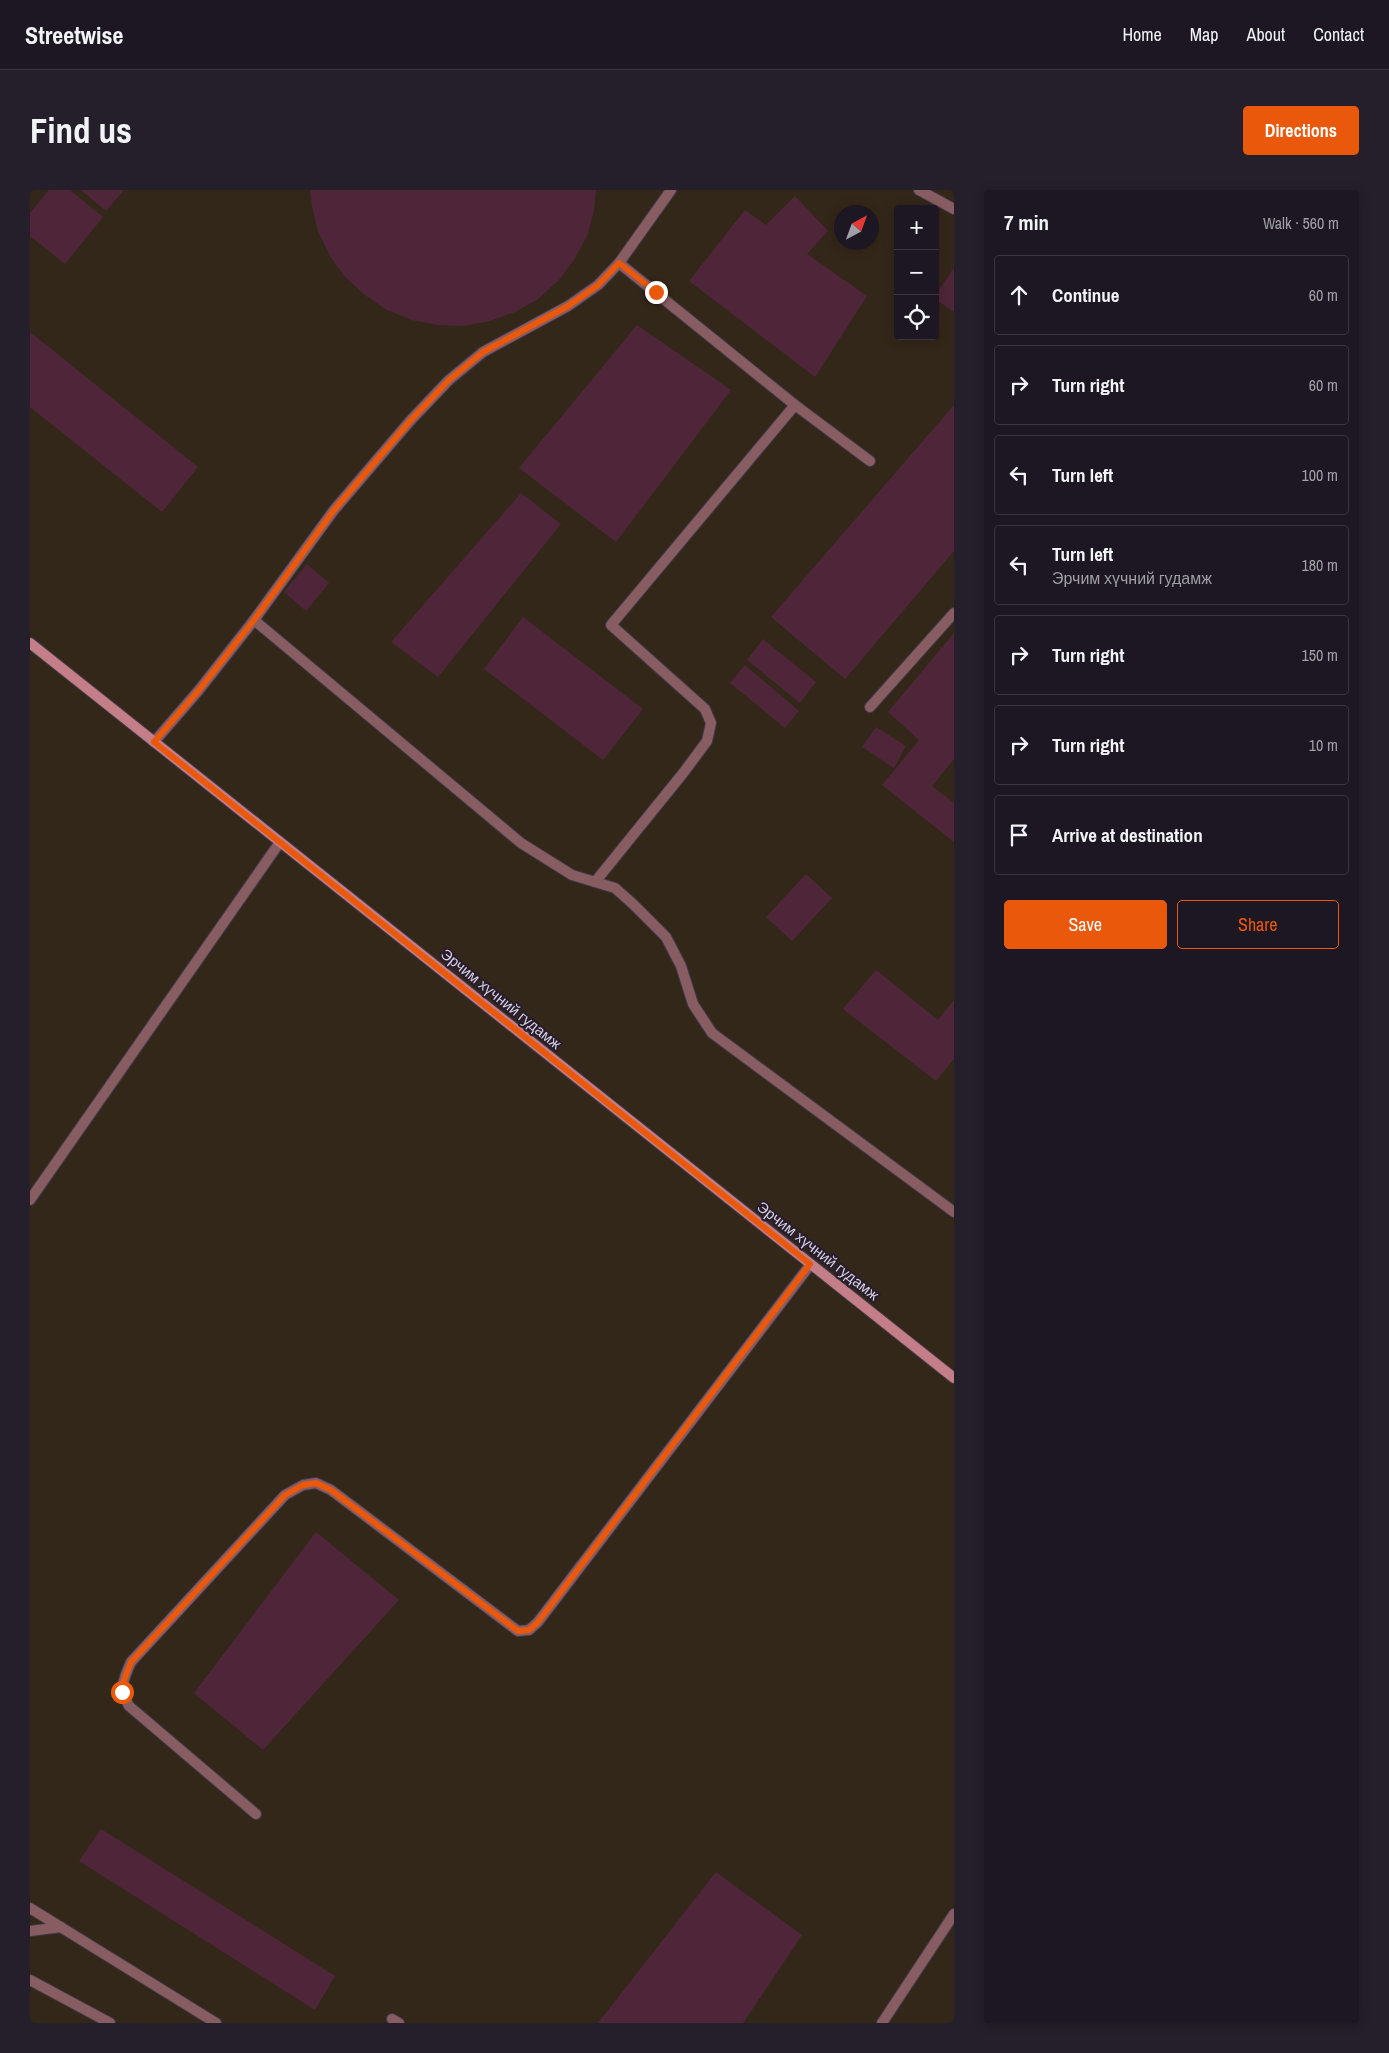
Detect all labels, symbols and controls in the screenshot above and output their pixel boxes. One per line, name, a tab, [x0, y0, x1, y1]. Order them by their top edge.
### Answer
text: Streetwise	[25, 19, 123, 51]
text: Home	[1122, 22, 1162, 47]
text: Map	[1190, 22, 1219, 47]
text: About	[1247, 22, 1285, 47]
text: Contact	[1313, 22, 1364, 47]
button: Directions	[1243, 106, 1359, 155]
text: Find us	[30, 107, 132, 154]
north arrow	[834, 205, 879, 250]
map controls	[894, 205, 939, 340]
button: +	[894, 205, 939, 250]
text: 7 min	[1004, 208, 1049, 237]
text: Walk · 560 m	[1263, 212, 1339, 234]
button: −	[894, 250, 939, 295]
route end	[645, 281, 668, 304]
icon: ahead	[1005, 281, 1033, 309]
text: Continue	[1052, 282, 1120, 308]
text: 60 m	[1309, 284, 1338, 306]
button: locate	[894, 295, 939, 340]
icon: right	[1005, 371, 1033, 399]
text: Turn right	[1052, 372, 1124, 398]
text: 60 m	[1309, 374, 1338, 396]
icon: left	[1005, 461, 1033, 489]
text: Turn left	[1052, 462, 1113, 488]
text: 100 m	[1302, 464, 1338, 486]
text: Turn left	[1052, 541, 1113, 567]
icon: left	[1005, 551, 1033, 579]
text: 180 m	[1302, 554, 1338, 576]
text: Эрчим хүчний гудамж	[1052, 567, 1212, 589]
icon: right	[1005, 641, 1033, 669]
text: Turn right	[1052, 642, 1124, 668]
text: 150 m	[1302, 644, 1338, 666]
icon: right	[1005, 731, 1033, 759]
text: Turn right	[1052, 732, 1124, 758]
text: 10 m	[1309, 734, 1338, 756]
icon: arrive	[1005, 821, 1033, 849]
text: Arrive at destination	[1052, 822, 1203, 848]
button: Save	[1004, 900, 1167, 949]
button: Share	[1177, 900, 1339, 949]
street label: Эрчим хүчний гудамж	[436, 943, 566, 1054]
street label: Эрчим хүчний гудамж	[753, 1196, 884, 1305]
route start	[111, 1681, 134, 1704]

